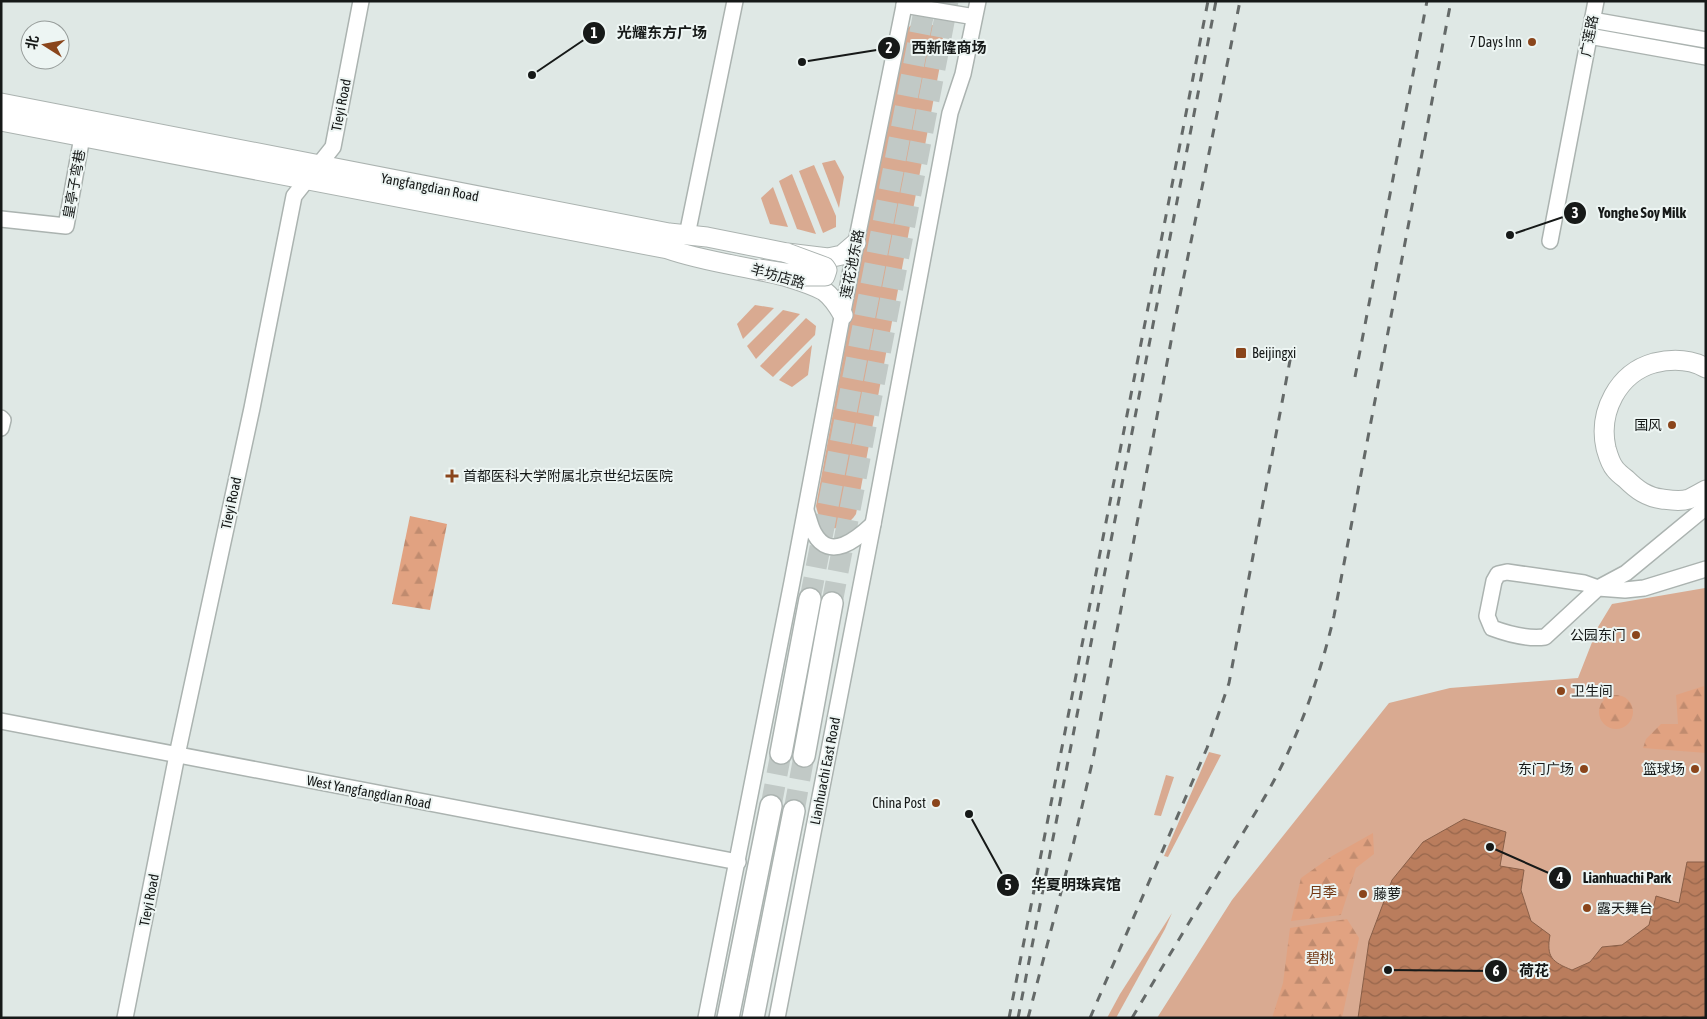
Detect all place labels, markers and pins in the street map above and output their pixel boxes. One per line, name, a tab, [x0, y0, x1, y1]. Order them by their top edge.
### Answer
callout: 光耀东方广场	[582, 18, 717, 48]
callout: 西新隆商场	[877, 33, 997, 63]
place label: 7 Days Inn	[1469, 34, 1522, 50]
marker: 7 Days Inn	[1526, 36, 1538, 48]
callout: Yonghe Soy Milk	[1563, 198, 1696, 228]
place label: Beijingxi	[1252, 345, 1296, 361]
marker: Beijingxi	[1234, 346, 1248, 360]
place label: 国风	[1634, 417, 1662, 433]
marker: 国风	[1666, 419, 1678, 431]
place label: 首都医科大学附属北京世纪坛医院	[463, 468, 673, 484]
marker: 首都医科大学附属北京世纪坛医院	[445, 469, 459, 483]
place label: 公园东门	[1570, 627, 1626, 643]
marker: 公园东门	[1630, 629, 1642, 641]
place label: 卫生间	[1571, 683, 1613, 699]
marker: 卫生间	[1555, 685, 1567, 697]
place label: 东门广场	[1518, 761, 1574, 777]
place label: 篮球场	[1643, 761, 1685, 777]
marker: 东门广场	[1578, 763, 1590, 775]
marker: 篮球场	[1689, 763, 1701, 775]
place label: China Post	[872, 795, 926, 811]
marker: China Post	[930, 797, 942, 809]
callout: Lianhuachi Park	[1548, 863, 1681, 893]
callout: 华夏明珠宾馆	[996, 870, 1131, 900]
place label: 藤萝	[1373, 886, 1401, 902]
marker: 藤萝	[1357, 888, 1369, 900]
place label: 露天舞台	[1597, 900, 1653, 916]
marker: 露天舞台	[1581, 902, 1593, 914]
callout: 荷花	[1484, 956, 1559, 986]

